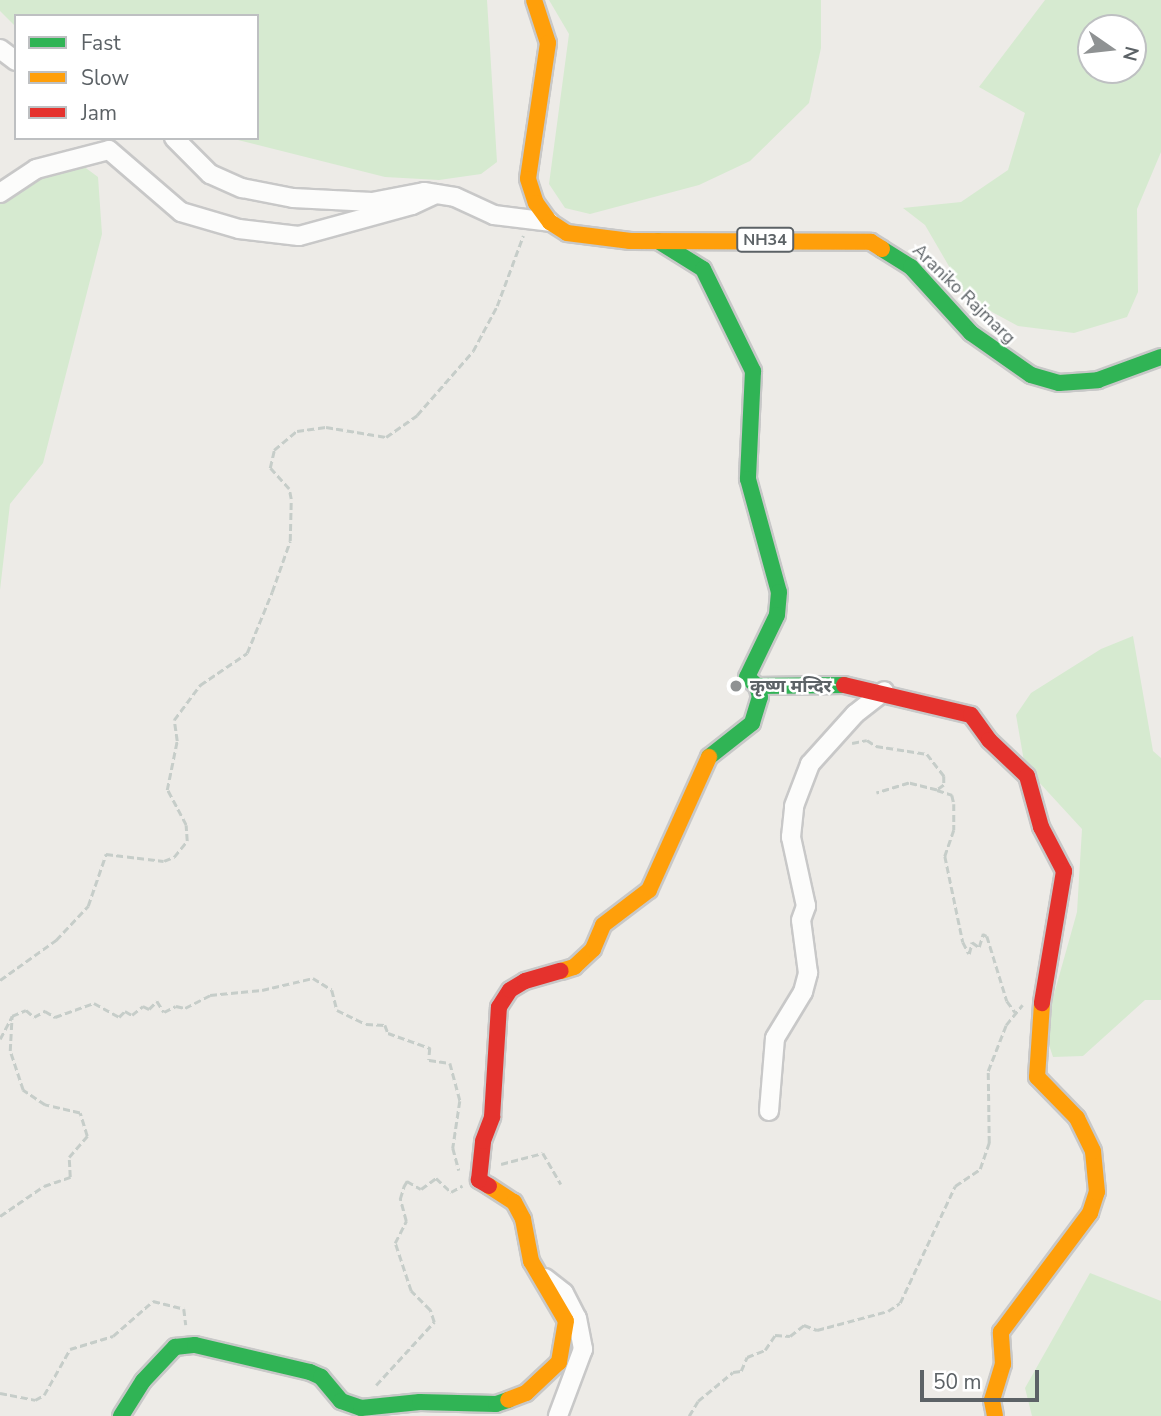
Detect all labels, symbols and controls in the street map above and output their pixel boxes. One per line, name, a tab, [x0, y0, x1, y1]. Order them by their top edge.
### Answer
legend	[14, 14, 259, 140]
north arrow	[1077, 14, 1147, 84]
text: Fast	[81, 29, 121, 57]
text: N	[1116, 44, 1145, 64]
text: Slow	[81, 64, 129, 92]
text: Jam	[81, 99, 117, 127]
road number: NH34	[735, 228, 795, 252]
street label: Araniko Rajmarg	[908, 240, 1020, 348]
place label: कृष्ण मन्दिर	[750, 675, 831, 697]
marker: कृष्ण मन्दिर	[728, 678, 744, 694]
scale bar	[923, 1356, 1042, 1400]
text: 50 m	[933, 1368, 982, 1396]

